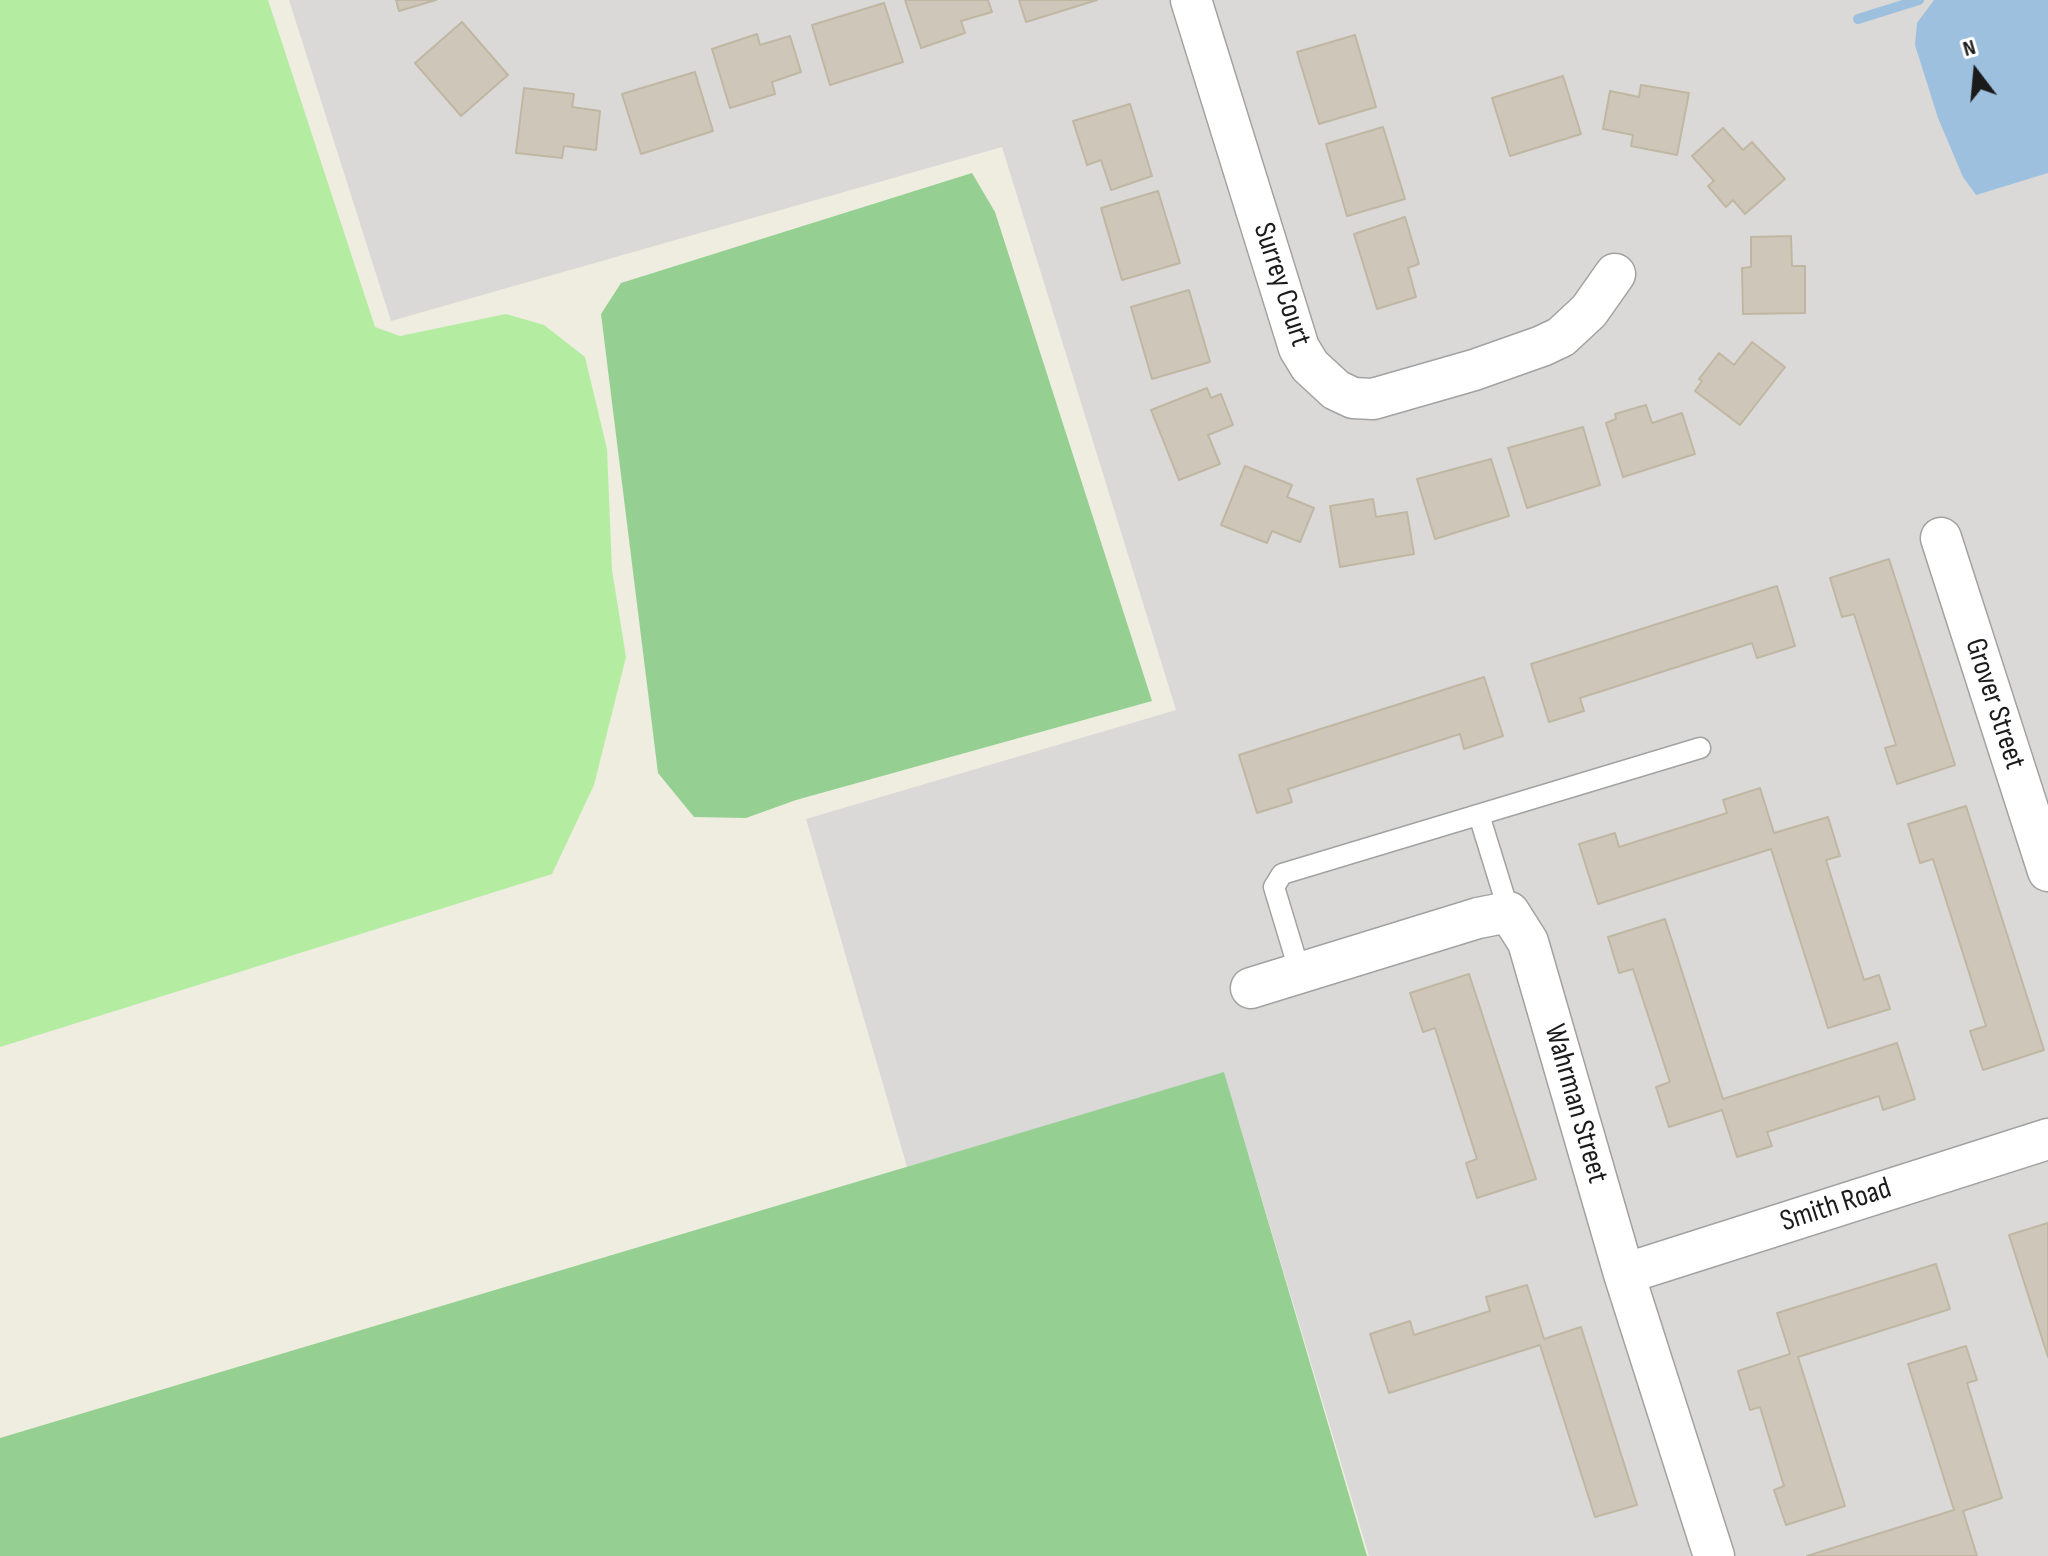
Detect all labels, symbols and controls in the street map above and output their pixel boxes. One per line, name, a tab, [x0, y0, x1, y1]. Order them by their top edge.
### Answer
north arrow	[1936, 32, 2016, 112]
text: N	[1960, 34, 1979, 63]
street label: Surrey Court	[1244, 219, 1318, 351]
street label: Grover Street	[1956, 634, 2032, 774]
street label: Wahrman Street	[1535, 1020, 1615, 1188]
street label: Smith Road	[1776, 1171, 1896, 1241]

